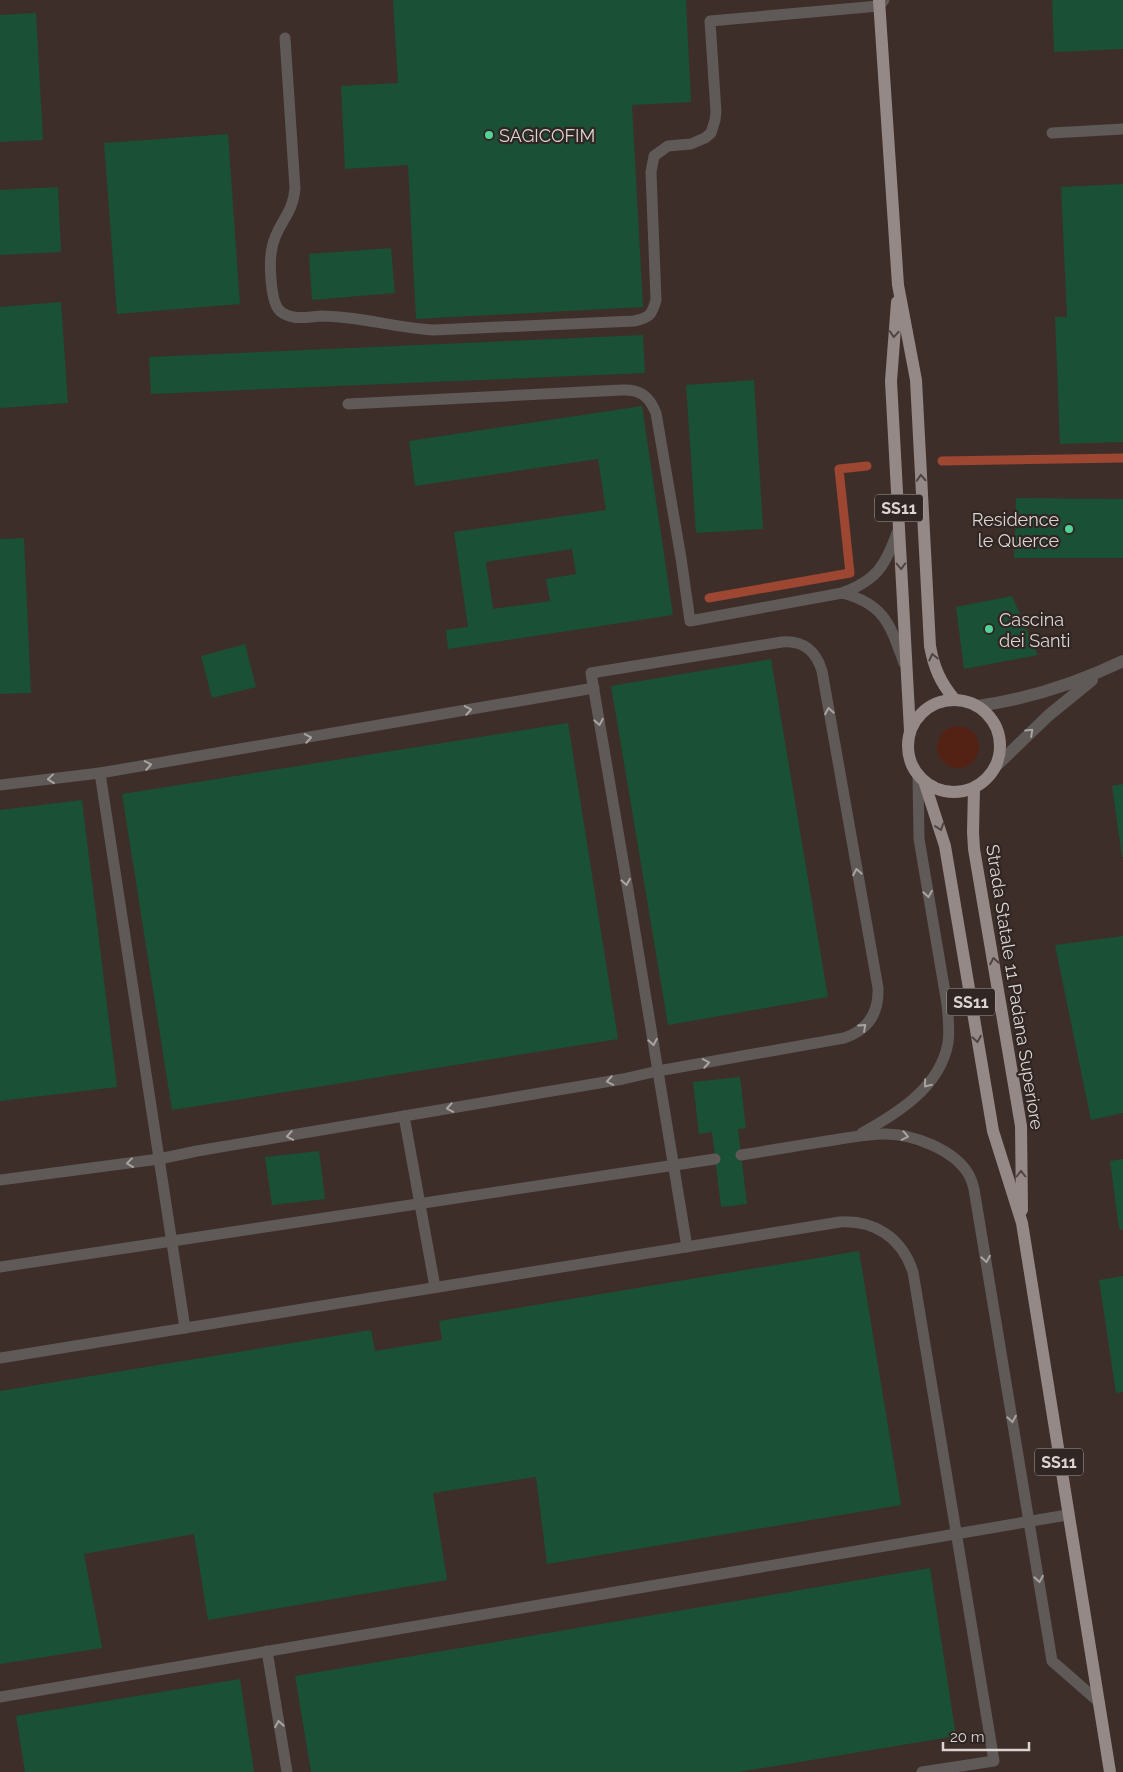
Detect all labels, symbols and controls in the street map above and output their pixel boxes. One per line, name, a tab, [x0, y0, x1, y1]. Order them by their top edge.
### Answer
place label: SAGICOFIM	[499, 125, 595, 146]
marker: SAGICOFIM	[483, 129, 495, 141]
one-way arrow	[889, 330, 900, 338]
one-way arrow	[916, 473, 927, 481]
road number: SS11	[875, 494, 923, 522]
place label: Residence le Querce	[972, 509, 1059, 551]
marker: Residence le Querce	[1063, 523, 1075, 535]
one-way arrow	[896, 562, 907, 570]
place label: Cascina dei Santi	[999, 609, 1070, 651]
marker: Cascina dei Santi	[983, 623, 995, 635]
one-way arrow	[928, 653, 939, 662]
one-way arrow	[464, 705, 472, 715]
one-way arrow	[825, 707, 835, 716]
one-way arrow	[594, 717, 604, 726]
one-way arrow	[1024, 729, 1033, 738]
one-way arrow	[304, 733, 312, 743]
one-way arrow	[143, 761, 152, 771]
one-way arrow	[47, 773, 55, 784]
one-way arrow	[934, 823, 944, 831]
street label: Strada Statale 11 Padana Superiore	[982, 843, 1048, 1132]
one-way arrow	[853, 867, 863, 876]
one-way arrow	[621, 877, 631, 886]
one-way arrow	[923, 889, 933, 898]
one-way arrow	[989, 957, 999, 966]
road number: SS11	[947, 989, 995, 1016]
one-way arrow	[857, 1024, 866, 1033]
one-way arrow	[972, 1035, 982, 1043]
one-way arrow	[647, 1038, 658, 1046]
one-way arrow	[702, 1058, 710, 1068]
one-way arrow	[606, 1076, 615, 1086]
one-way arrow	[924, 1078, 933, 1088]
one-way arrow	[446, 1103, 454, 1113]
one-way arrow	[285, 1130, 294, 1140]
one-way arrow	[900, 1130, 909, 1141]
one-way arrow	[125, 1157, 133, 1168]
one-way arrow	[1016, 1170, 1026, 1178]
one-way arrow	[980, 1254, 990, 1263]
one-way arrow	[1007, 1414, 1017, 1423]
road number: SS11	[1035, 1448, 1083, 1475]
one-way arrow	[1033, 1575, 1043, 1584]
one-way arrow	[274, 1720, 285, 1728]
scale bar	[943, 1720, 1029, 1752]
text: 20 m	[950, 1728, 985, 1746]

